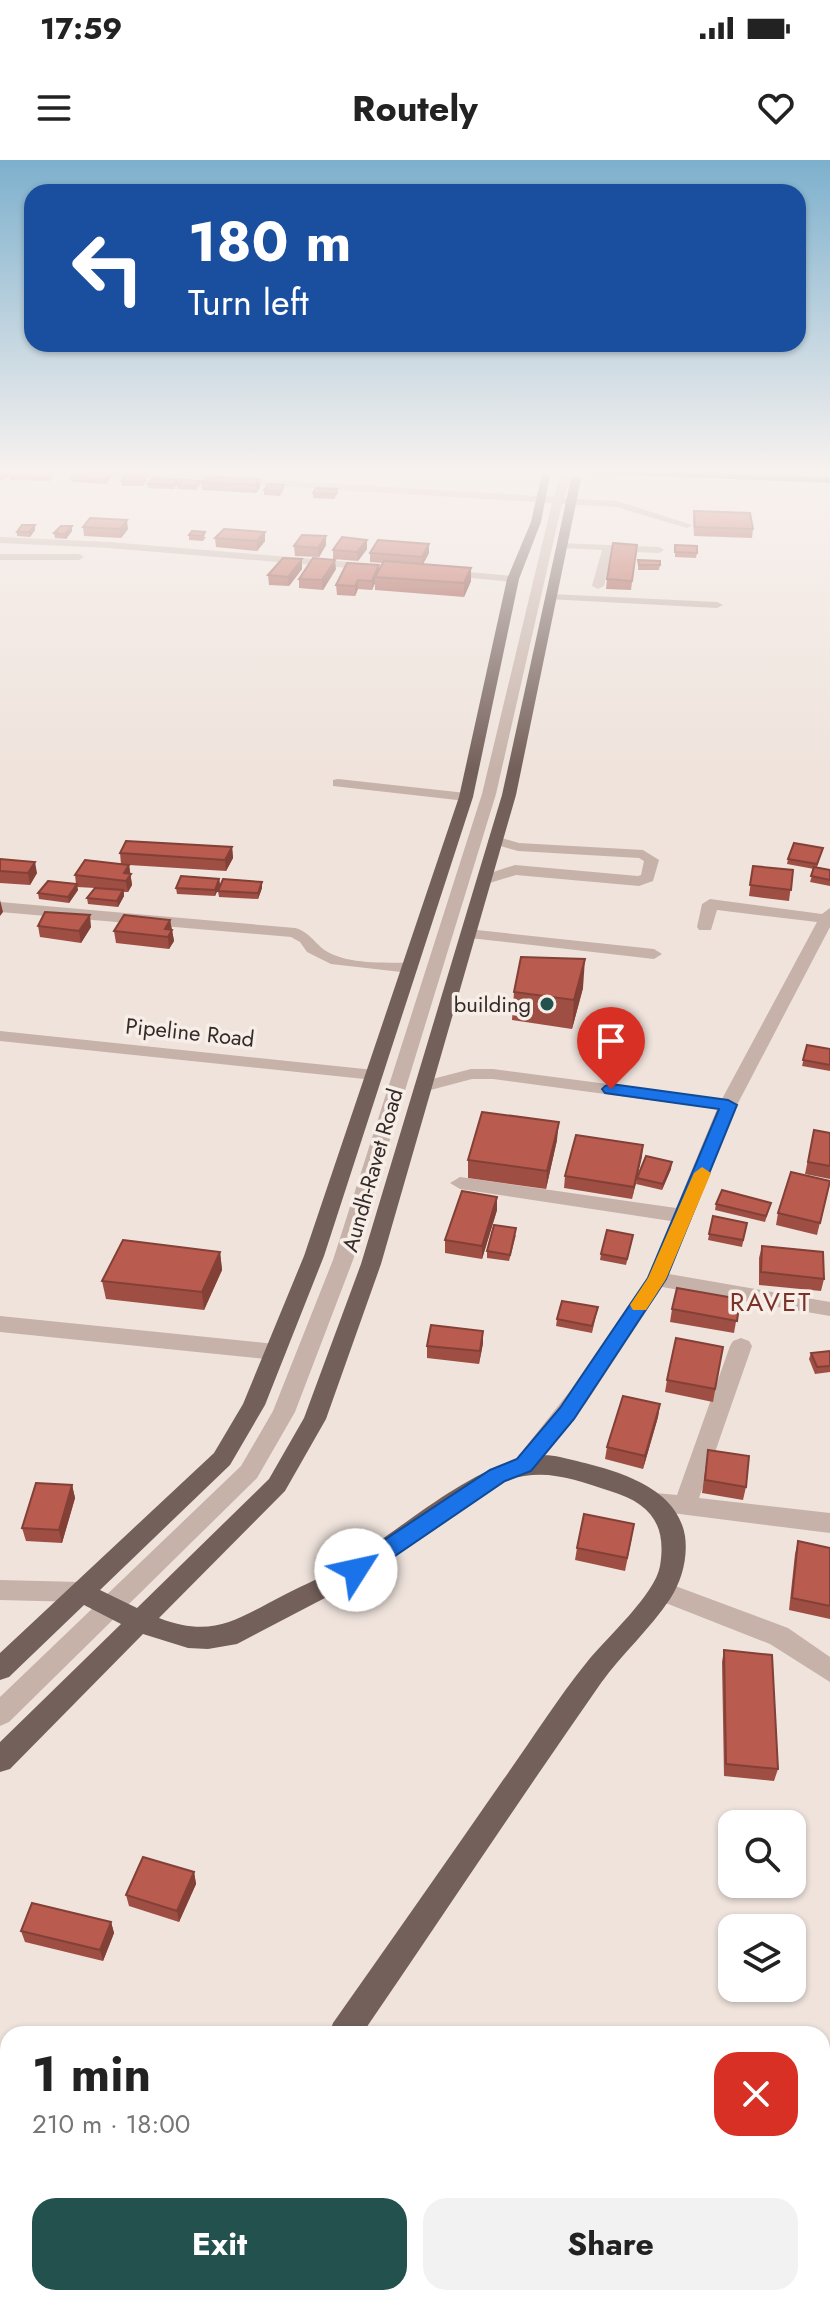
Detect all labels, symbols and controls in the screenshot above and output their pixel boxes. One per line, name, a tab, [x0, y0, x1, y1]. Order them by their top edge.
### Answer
text: 17:59	[40, 7, 122, 50]
text: Routely	[352, 82, 478, 134]
icon: menu	[32, 86, 76, 130]
icon: heart	[754, 86, 798, 130]
text: 180 m	[188, 201, 351, 282]
icon: left	[56, 216, 160, 320]
text: Turn left	[188, 276, 309, 328]
place label: building	[454, 988, 531, 1020]
marker: building	[538, 995, 556, 1013]
pin	[577, 1007, 645, 1089]
street label: Pipeline Road	[124, 1009, 256, 1055]
icon: arrive	[589, 1019, 633, 1063]
street label: Aundh-Ravet Road	[333, 1085, 411, 1255]
district label: RAVET	[730, 1283, 812, 1321]
position arrow	[314, 1528, 398, 1612]
map controls	[718, 1810, 806, 2002]
button: search	[718, 1810, 806, 1898]
button: layers	[718, 1914, 806, 2002]
text: 1 min	[32, 2040, 151, 2109]
button: close	[714, 2052, 798, 2136]
text: 210 m · 18:00	[32, 2105, 190, 2143]
button: Exit	[32, 2198, 407, 2290]
button: Share	[423, 2198, 798, 2290]

